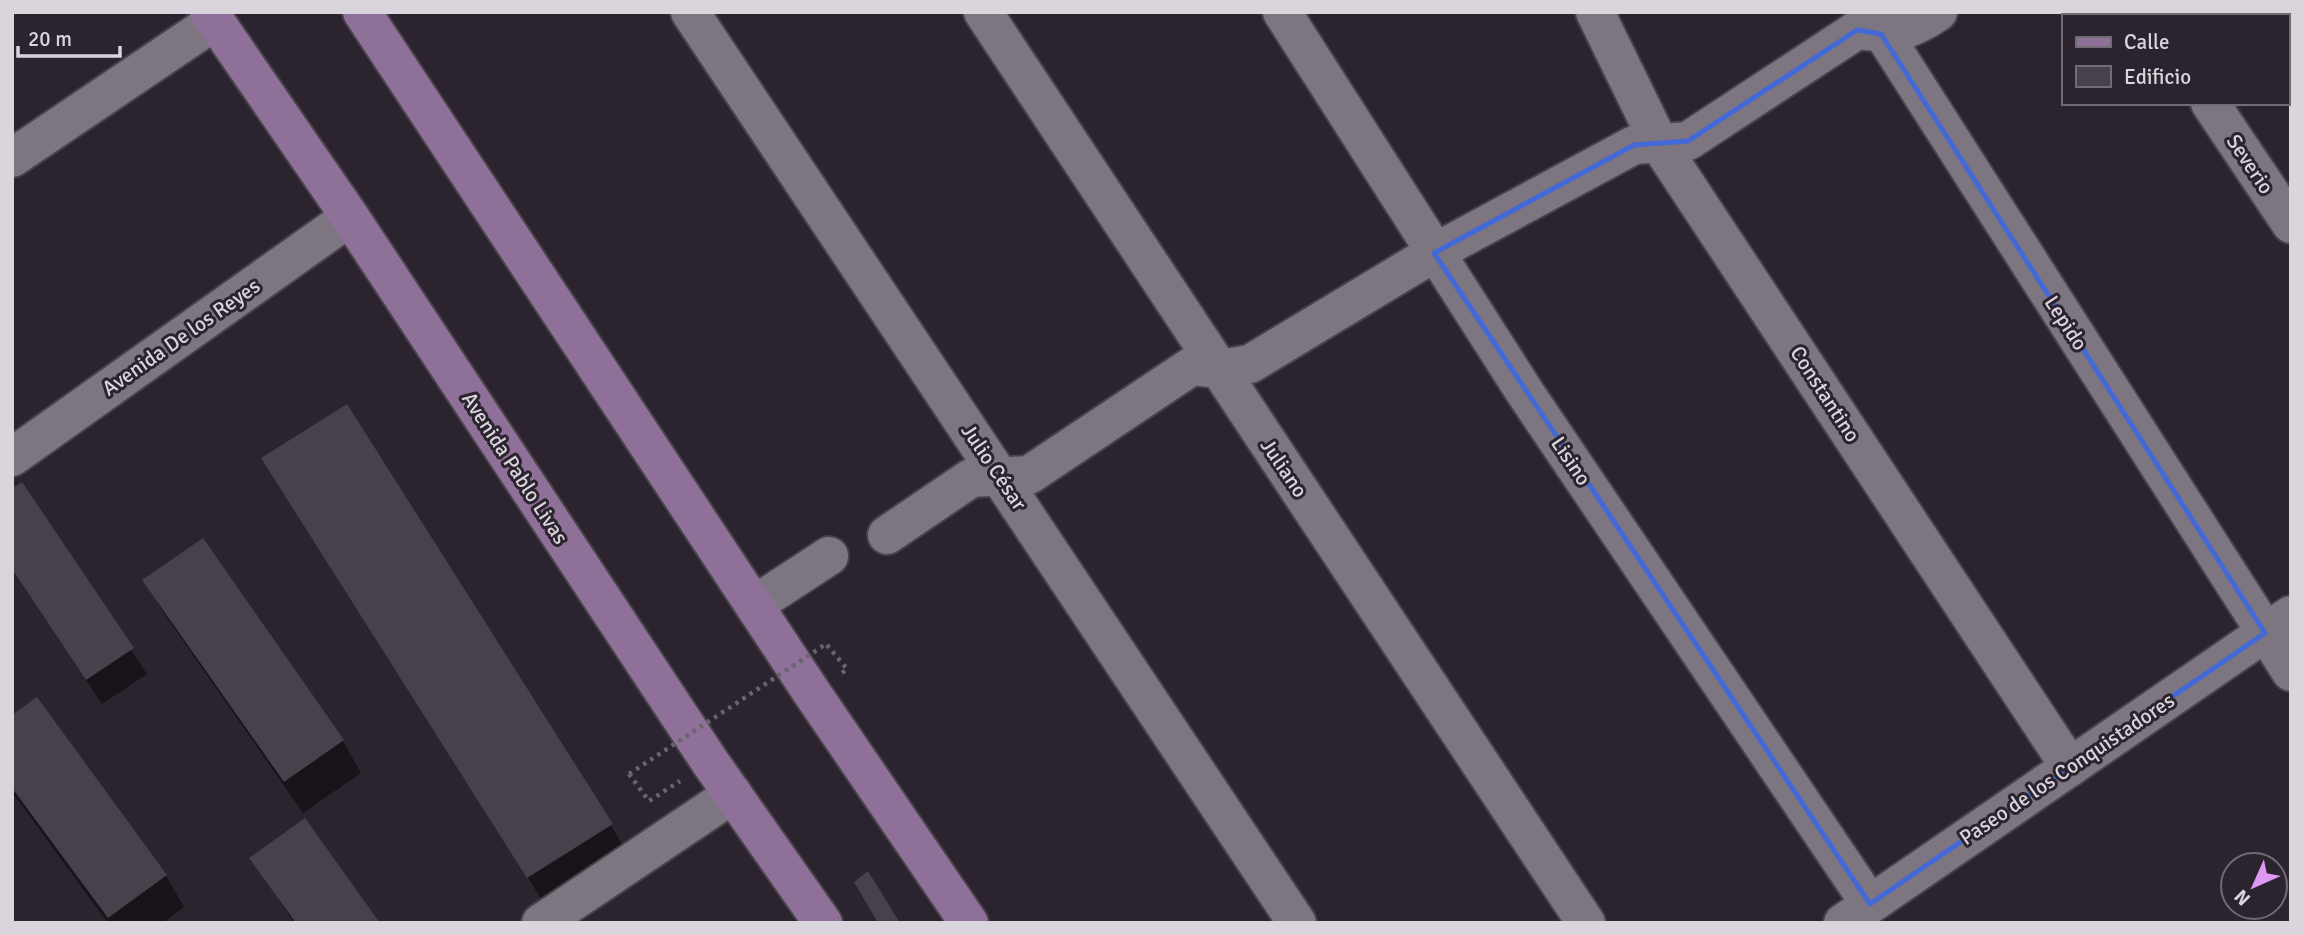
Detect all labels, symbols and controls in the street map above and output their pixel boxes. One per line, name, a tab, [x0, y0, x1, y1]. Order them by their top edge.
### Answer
scale bar	[18, 14, 119, 58]
legend	[2062, 14, 2289, 105]
text: 20 m	[28, 26, 72, 52]
text: Calle	[2124, 29, 2170, 55]
text: Edificio	[2124, 64, 2191, 90]
street label: Severio	[2221, 129, 2279, 199]
street label: Avenida De los Reyes	[97, 273, 265, 401]
street label: Lepido	[2039, 291, 2093, 355]
street label: Constantino	[1784, 341, 1866, 447]
street label: Avenida Pablo Livas	[456, 387, 574, 549]
street label: Julio César	[956, 419, 1033, 515]
street label: Lisino	[1545, 432, 1597, 490]
street label: Juliano	[1255, 434, 1313, 502]
street label: Paseo de los Conquistadores	[1955, 687, 2179, 851]
north arrow	[2219, 851, 2289, 921]
text: N	[2230, 884, 2256, 910]

